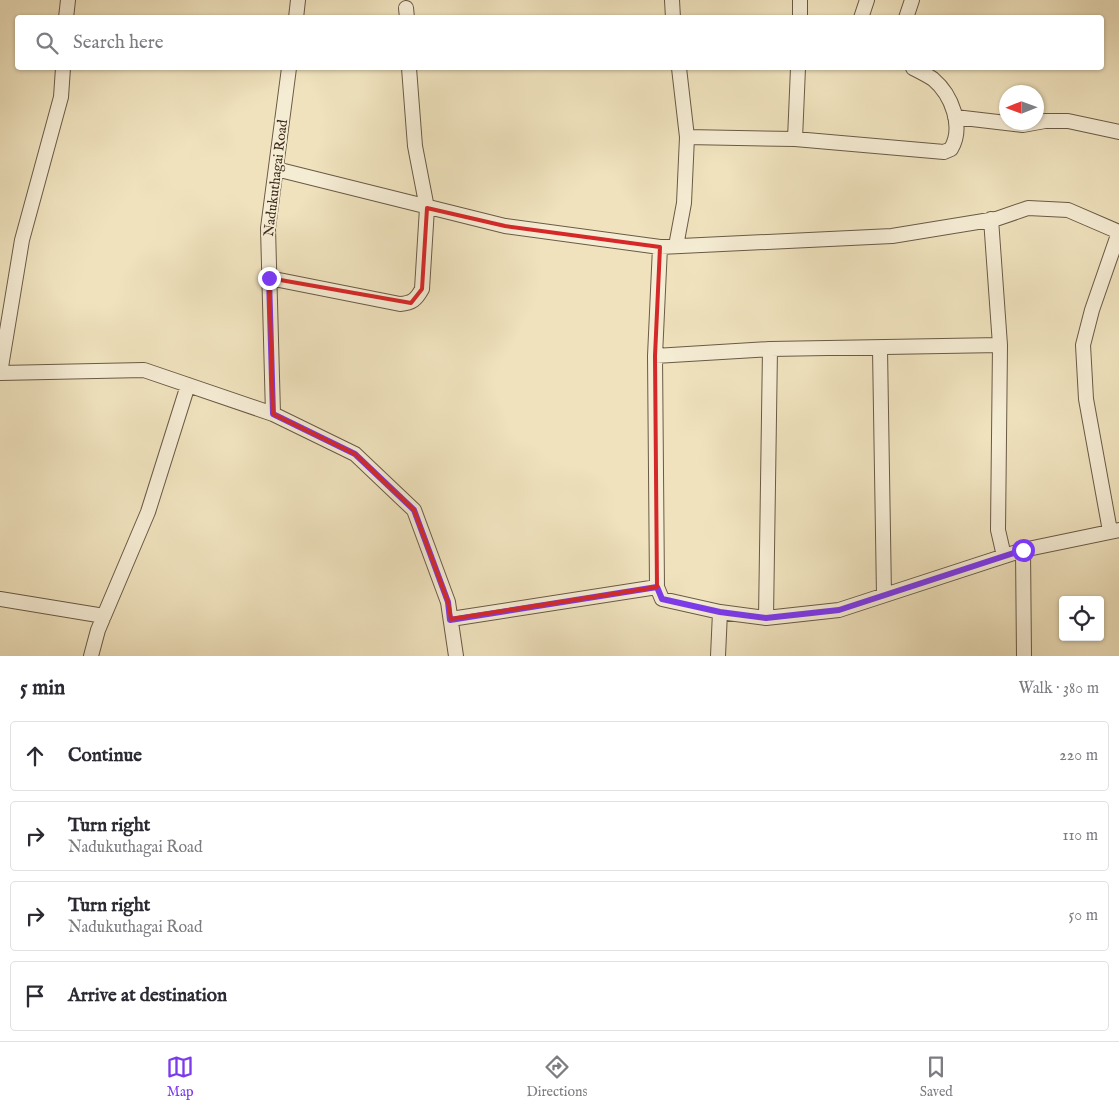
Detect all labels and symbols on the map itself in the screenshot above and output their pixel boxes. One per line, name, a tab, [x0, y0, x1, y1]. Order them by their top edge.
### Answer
north arrow	[999, 85, 1044, 130]
street label: Nadukuthagai Road	[260, 118, 292, 237]
route end	[258, 267, 281, 290]
route start	[1012, 539, 1035, 562]

